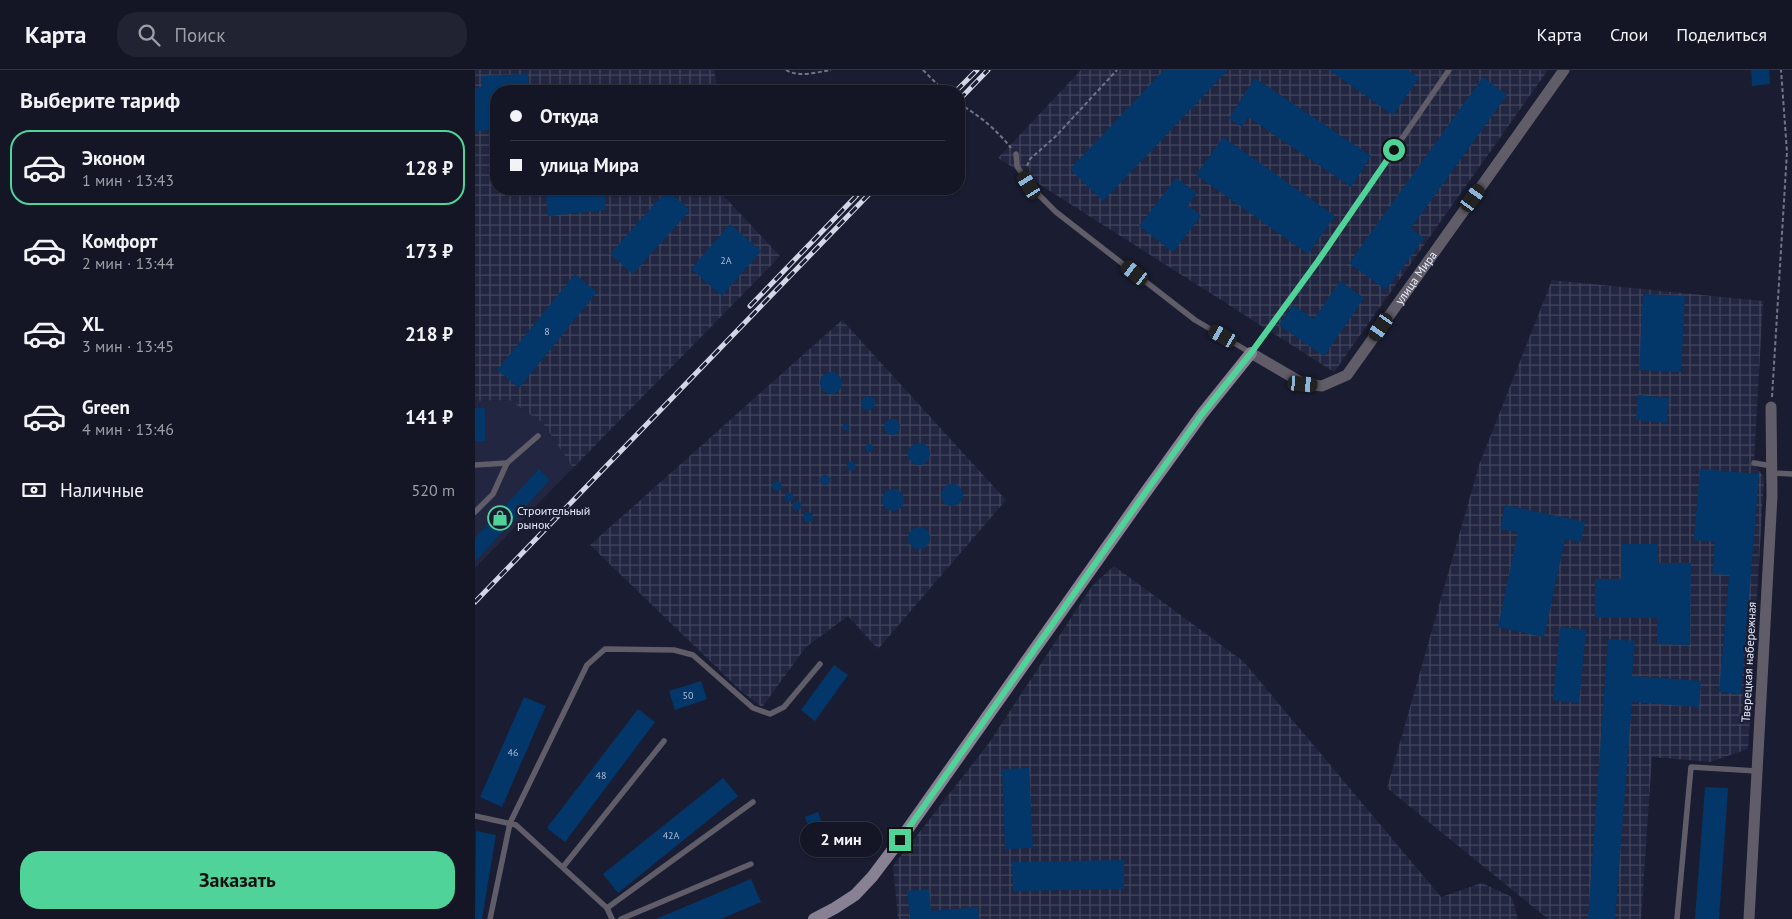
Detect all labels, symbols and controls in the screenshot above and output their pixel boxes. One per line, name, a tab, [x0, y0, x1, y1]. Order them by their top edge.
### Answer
search box	[117, 12, 467, 57]
text: Карта	[25, 19, 87, 50]
icon: search	[135, 21, 163, 49]
text: Поиск	[175, 23, 225, 47]
text: Карта	[1537, 23, 1582, 46]
text: Слои	[1610, 23, 1648, 46]
text: Поделиться	[1676, 23, 1767, 46]
text: Выберите тариф	[20, 86, 180, 114]
text: Откуда	[540, 104, 599, 128]
route start	[1383, 139, 1405, 161]
icon: car	[22, 145, 67, 190]
text: Эконом	[82, 146, 145, 170]
text: улица Мира	[540, 153, 639, 177]
text: 128 ₽	[405, 156, 453, 180]
car	[1014, 168, 1043, 202]
text: 1 мин · 13:43	[82, 170, 174, 190]
car	[1458, 181, 1487, 215]
icon: car	[22, 228, 67, 273]
text: Комфорт	[82, 229, 158, 253]
text: 173 ₽	[405, 239, 453, 263]
street label: улица Мира	[1392, 248, 1440, 307]
text: 2 мин · 13:44	[82, 253, 174, 273]
house number: 2А	[720, 254, 732, 267]
car	[1118, 258, 1151, 288]
car	[1366, 310, 1395, 344]
icon: car	[22, 311, 67, 356]
text: XL	[82, 312, 104, 336]
text: 218 ₽	[405, 322, 453, 346]
car	[1206, 322, 1239, 350]
house number: 8	[544, 325, 550, 338]
text: 3 мин · 13:45	[82, 336, 174, 356]
car	[1287, 375, 1318, 393]
icon: car	[22, 394, 67, 439]
text: Green	[82, 395, 130, 419]
text: 141 ₽	[405, 405, 453, 429]
text: 4 мин · 13:46	[82, 419, 174, 439]
icon: cash	[20, 476, 48, 504]
text: Наличные	[60, 478, 144, 502]
text: 520 m	[412, 480, 455, 500]
place label: Строительный рынок	[517, 503, 590, 532]
shop icon: Строительный рынок	[487, 505, 513, 531]
street label: Тверецкая набережная	[1738, 601, 1759, 723]
house number: 50	[683, 689, 694, 702]
house number: 46	[508, 746, 518, 759]
house number: 48	[596, 769, 606, 782]
callout: 2 мин	[800, 822, 883, 858]
house number: 42А	[663, 829, 680, 842]
text: 2 мин	[820, 829, 862, 849]
route end	[889, 829, 911, 851]
button: Заказать	[20, 851, 455, 909]

